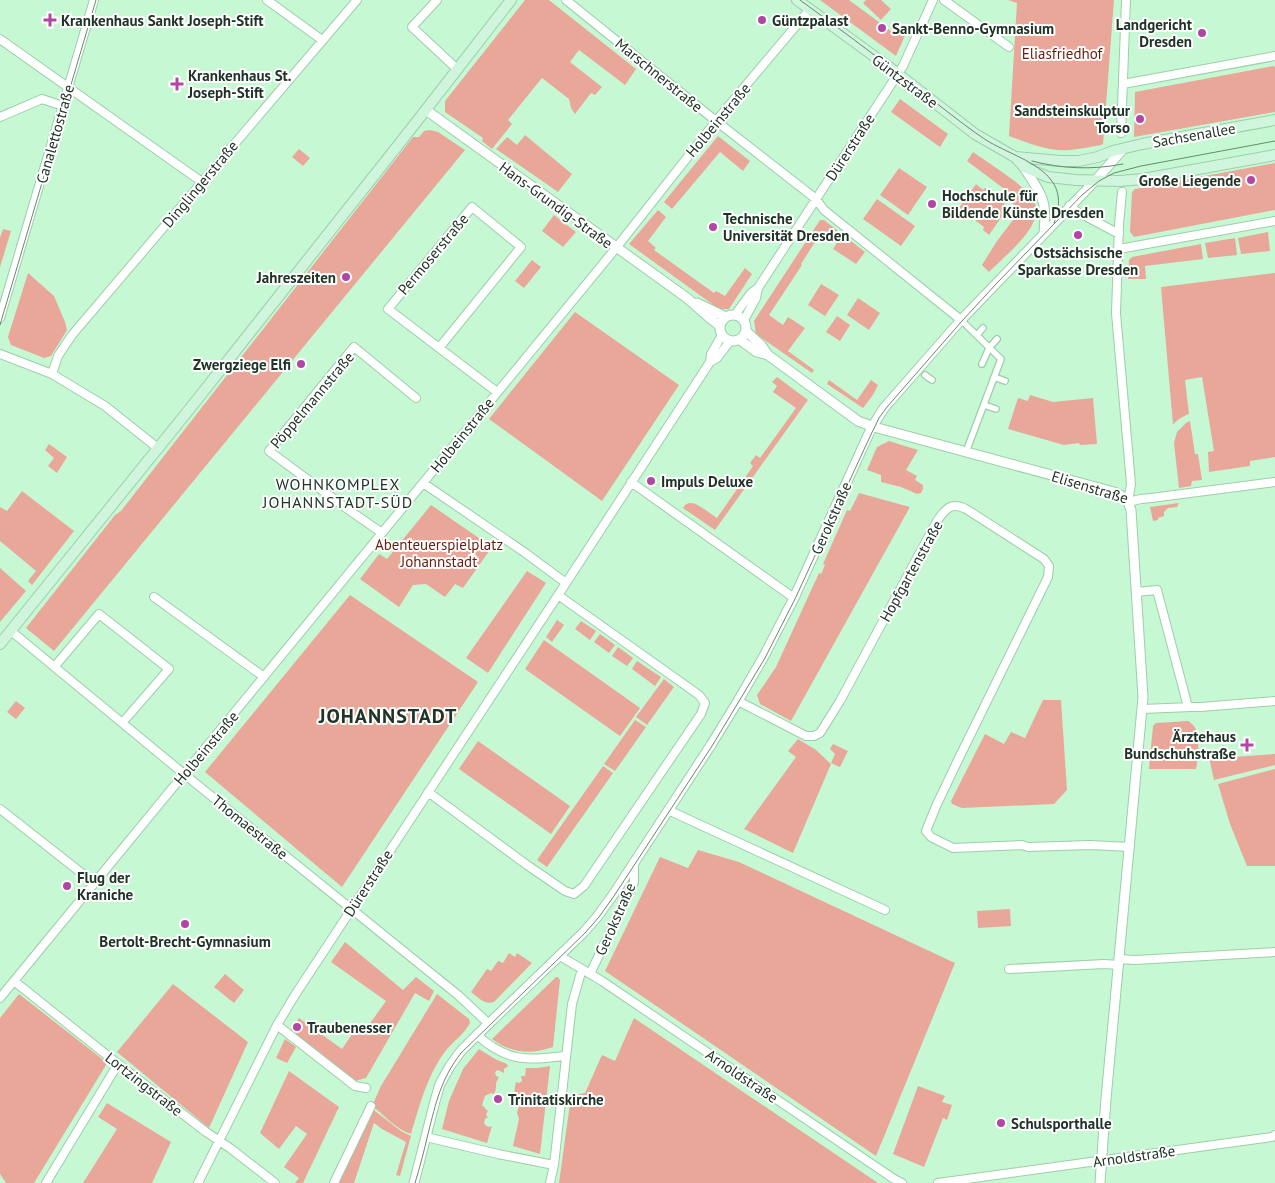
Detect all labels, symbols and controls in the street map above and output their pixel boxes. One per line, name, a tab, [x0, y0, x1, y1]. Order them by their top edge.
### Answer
place label: Krankenhaus Sankt Joseph-Stift	[61, 11, 264, 30]
place label: Güntzpalast	[772, 11, 849, 30]
marker: Krankenhaus Sankt Joseph-Stift	[43, 13, 57, 27]
marker: Güntzpalast	[756, 14, 768, 26]
place label: Landgericht Dresden	[1116, 15, 1193, 51]
place label: Sankt-Benno-Gymnasium	[892, 19, 1054, 38]
marker: Sankt-Benno-Gymnasium	[876, 22, 888, 34]
marker: Landgericht Dresden	[1196, 27, 1208, 39]
street label: Marschnerstraße	[611, 34, 707, 116]
park label: Eliasfriedhof	[1022, 44, 1104, 63]
street label: Güntzstraße	[868, 50, 942, 112]
place label: Krankenhaus St. Joseph-Stift	[187, 66, 292, 102]
marker: Krankenhaus St. Joseph-Stift	[170, 77, 184, 91]
street label: Holbeinstraße	[682, 79, 754, 161]
street label: Canalettostraße	[32, 82, 78, 186]
place label: Sandsteinskulptur Torso	[1014, 101, 1131, 137]
street label: Dürerstraße	[821, 110, 879, 184]
marker: Sandsteinskulptur Torso	[1134, 113, 1146, 125]
street label: Sachsenallee	[1151, 118, 1237, 152]
street label: Dinglingerstraße	[158, 137, 242, 231]
street label: Hans-Grundig-Straße	[496, 157, 616, 253]
place label: Große Liegende	[1139, 171, 1241, 190]
marker: Große Liegende	[1245, 174, 1257, 186]
place label: Hochschule für Bildende Künste Dresden	[942, 186, 1104, 222]
marker: Hochschule für Bildende Künste Dresden	[926, 198, 938, 210]
street label: Permoserstraße	[393, 209, 473, 299]
place label: Technische Universität Dresden	[723, 209, 849, 245]
marker: Technische Universität Dresden	[707, 221, 719, 233]
marker: Ostsächsische Sparkasse Dresden	[1072, 229, 1084, 241]
place label: Ostsächsische Sparkasse Dresden	[1018, 243, 1138, 279]
place label: Jahreszeiten	[256, 268, 336, 287]
marker: Jahreszeiten	[340, 271, 352, 283]
street label: Pöppelmannstraße	[266, 348, 358, 452]
place label: Zwergziege Elfi	[193, 355, 291, 374]
marker: Zwergziege Elfi	[295, 358, 307, 370]
street label: Holbeinstraße	[426, 394, 498, 476]
street label: Elisenstraße	[1049, 466, 1131, 508]
place label: Impuls Deluxe	[661, 472, 753, 491]
district label: WOHNKOMPLEX JOHANNSTADT-SÜD	[262, 474, 413, 512]
marker: Impuls Deluxe	[645, 475, 657, 487]
street label: Gerokstraße	[807, 479, 855, 557]
street label: Hopfgartenstraße	[875, 517, 947, 625]
park label: Abenteuerspielplatz Johannstadt	[375, 535, 503, 571]
district label: JOHANNSTADT	[318, 703, 457, 729]
street label: Holbeinstraße	[170, 707, 242, 789]
place label: Ärztehaus Bundschuhstraße	[1124, 727, 1236, 763]
marker: Ärztehaus Bundschuhstraße	[1240, 738, 1254, 752]
street label: Thomaestraße	[208, 791, 292, 863]
street label: Dürerstraße	[339, 846, 397, 920]
place label: Flug der Kraniche	[77, 868, 134, 904]
marker: Flug der Kraniche	[61, 880, 73, 892]
street label: Gerokstraße	[591, 880, 639, 958]
marker: Bertolt-Brecht-Gymnasium	[179, 918, 191, 930]
place label: Bertolt-Brecht-Gymnasium	[99, 932, 271, 951]
place label: Traubenesser	[307, 1018, 392, 1037]
marker: Traubenesser	[291, 1021, 303, 1033]
street label: Arnoldstraße	[702, 1045, 782, 1107]
street label: Lortzingstraße	[102, 1048, 186, 1120]
place label: Trinitatiskirche	[508, 1090, 604, 1109]
marker: Trinitatiskirche	[492, 1093, 504, 1105]
place label: Schulsporthalle	[1011, 1114, 1112, 1133]
marker: Schulsporthalle	[995, 1117, 1007, 1129]
street label: Arnoldstraße	[1092, 1141, 1176, 1171]

